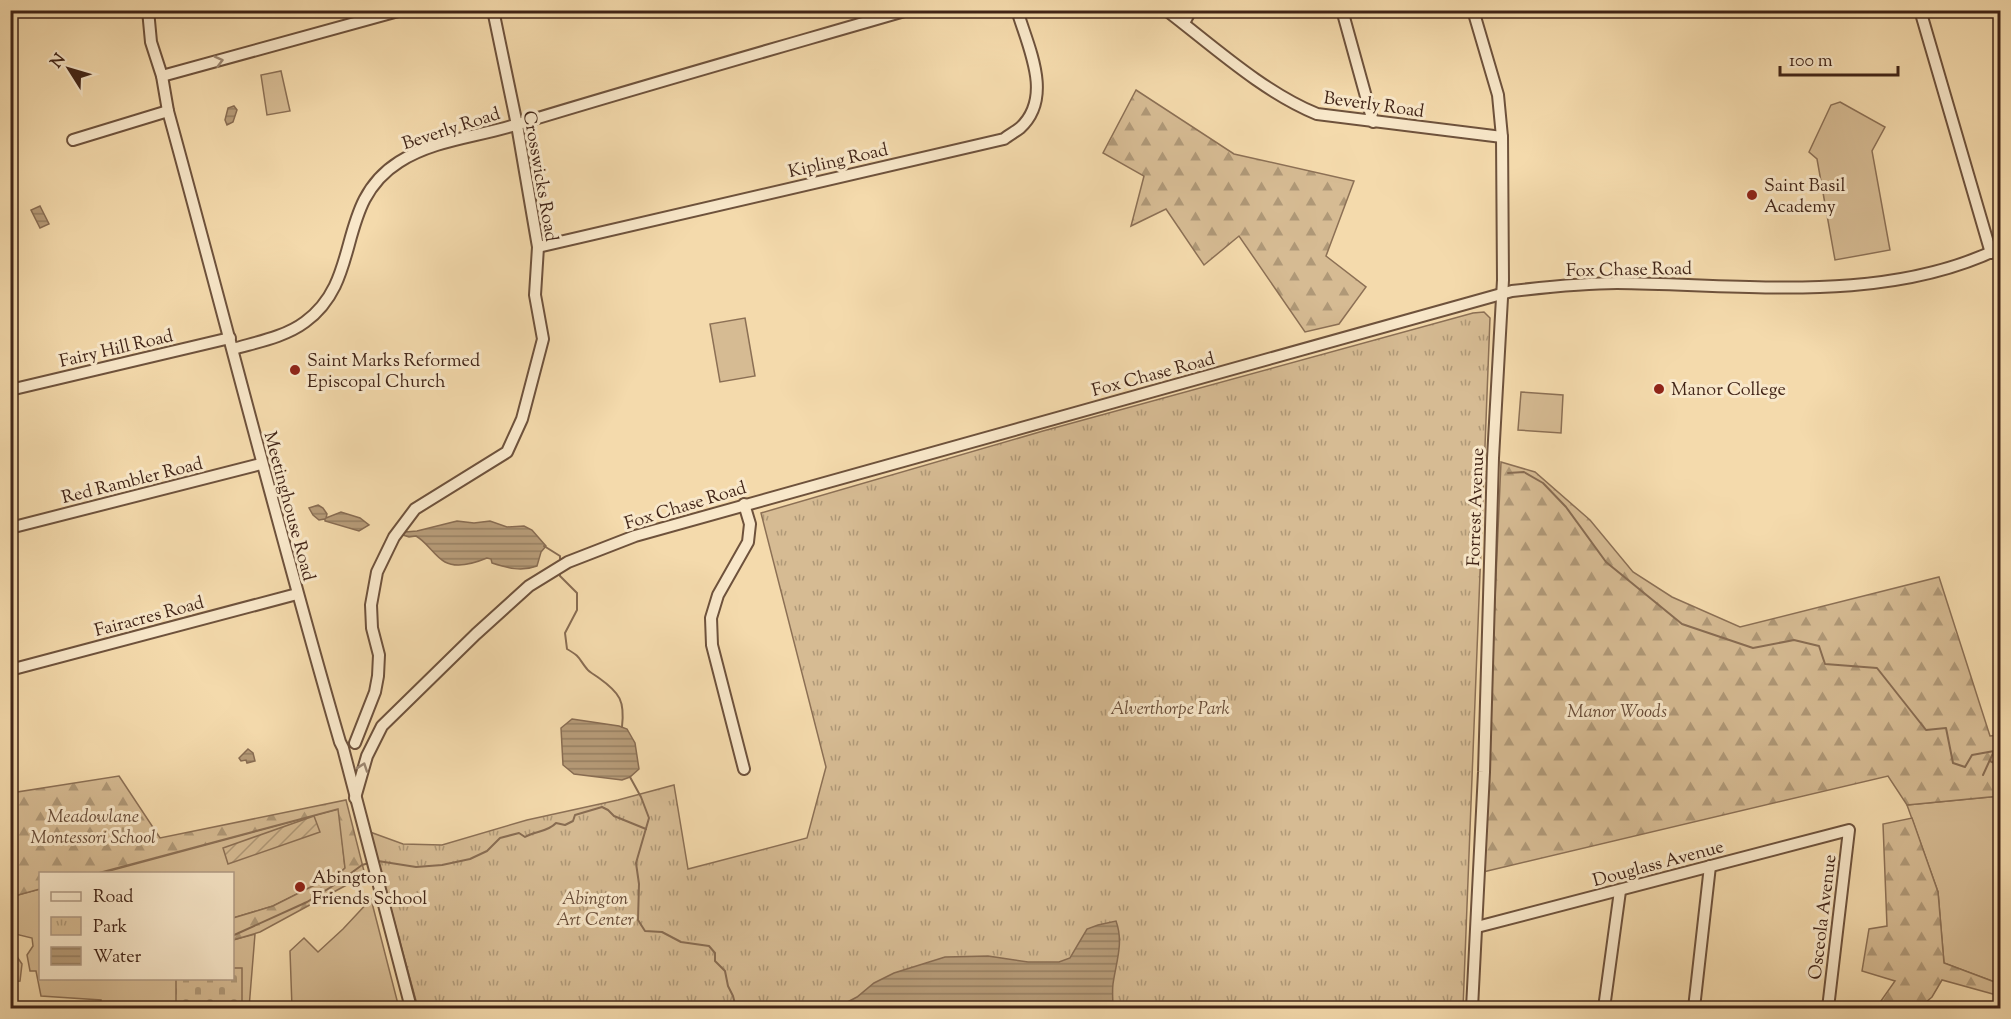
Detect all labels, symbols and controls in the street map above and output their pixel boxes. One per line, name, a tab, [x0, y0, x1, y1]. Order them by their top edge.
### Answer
north arrow	[39, 39, 99, 99]
scale bar	[1780, 39, 1898, 77]
text: N	[46, 49, 72, 74]
text: 100 m	[1789, 49, 1833, 75]
one-way arrow	[213, 56, 223, 68]
street label: Beverly Road	[1322, 86, 1426, 126]
street label: Beverly Road	[399, 102, 504, 158]
street label: Crosswicks Road	[515, 109, 563, 244]
street label: Kipling Road	[786, 138, 891, 186]
place label: Saint Basil Academy	[1764, 174, 1845, 221]
marker: Saint Basil Academy	[1745, 188, 1759, 202]
street label: Fox Chase Road	[1566, 257, 1692, 285]
street label: Fairy Hill Road	[57, 324, 176, 376]
street label: Fox Chase Road	[1089, 347, 1218, 405]
place label: Saint Marks Reformed Episcopal Church	[307, 349, 480, 396]
marker: Saint Marks Reformed Episcopal Church	[288, 363, 302, 377]
place label: Manor College	[1671, 378, 1786, 404]
marker: Manor College	[1652, 382, 1666, 396]
street label: Meetinghouse Road	[256, 429, 321, 584]
street label: Forrest Avenue	[1462, 447, 1492, 567]
street label: Red Rambler Road	[59, 452, 206, 512]
street label: Fox Chase Road	[621, 476, 750, 538]
street label: Fairacres Road	[92, 591, 207, 645]
park label: Alverthorpe Park	[1110, 697, 1230, 723]
park label: Manor Woods	[1567, 700, 1667, 726]
one-way arrow	[356, 762, 369, 773]
park label: Meadowlane Montessori School	[30, 805, 156, 852]
street label: Douglass Avenue	[1590, 835, 1727, 895]
street label: Osceola Avenue	[1803, 853, 1845, 981]
place label: Abington Friends School	[312, 866, 427, 913]
legend	[39, 872, 234, 980]
marker: Abington Friends School	[293, 880, 307, 894]
text: Road	[93, 885, 133, 911]
park label: Abington Art Center	[556, 887, 635, 934]
text: Park	[93, 915, 128, 941]
text: Water	[93, 945, 142, 971]

